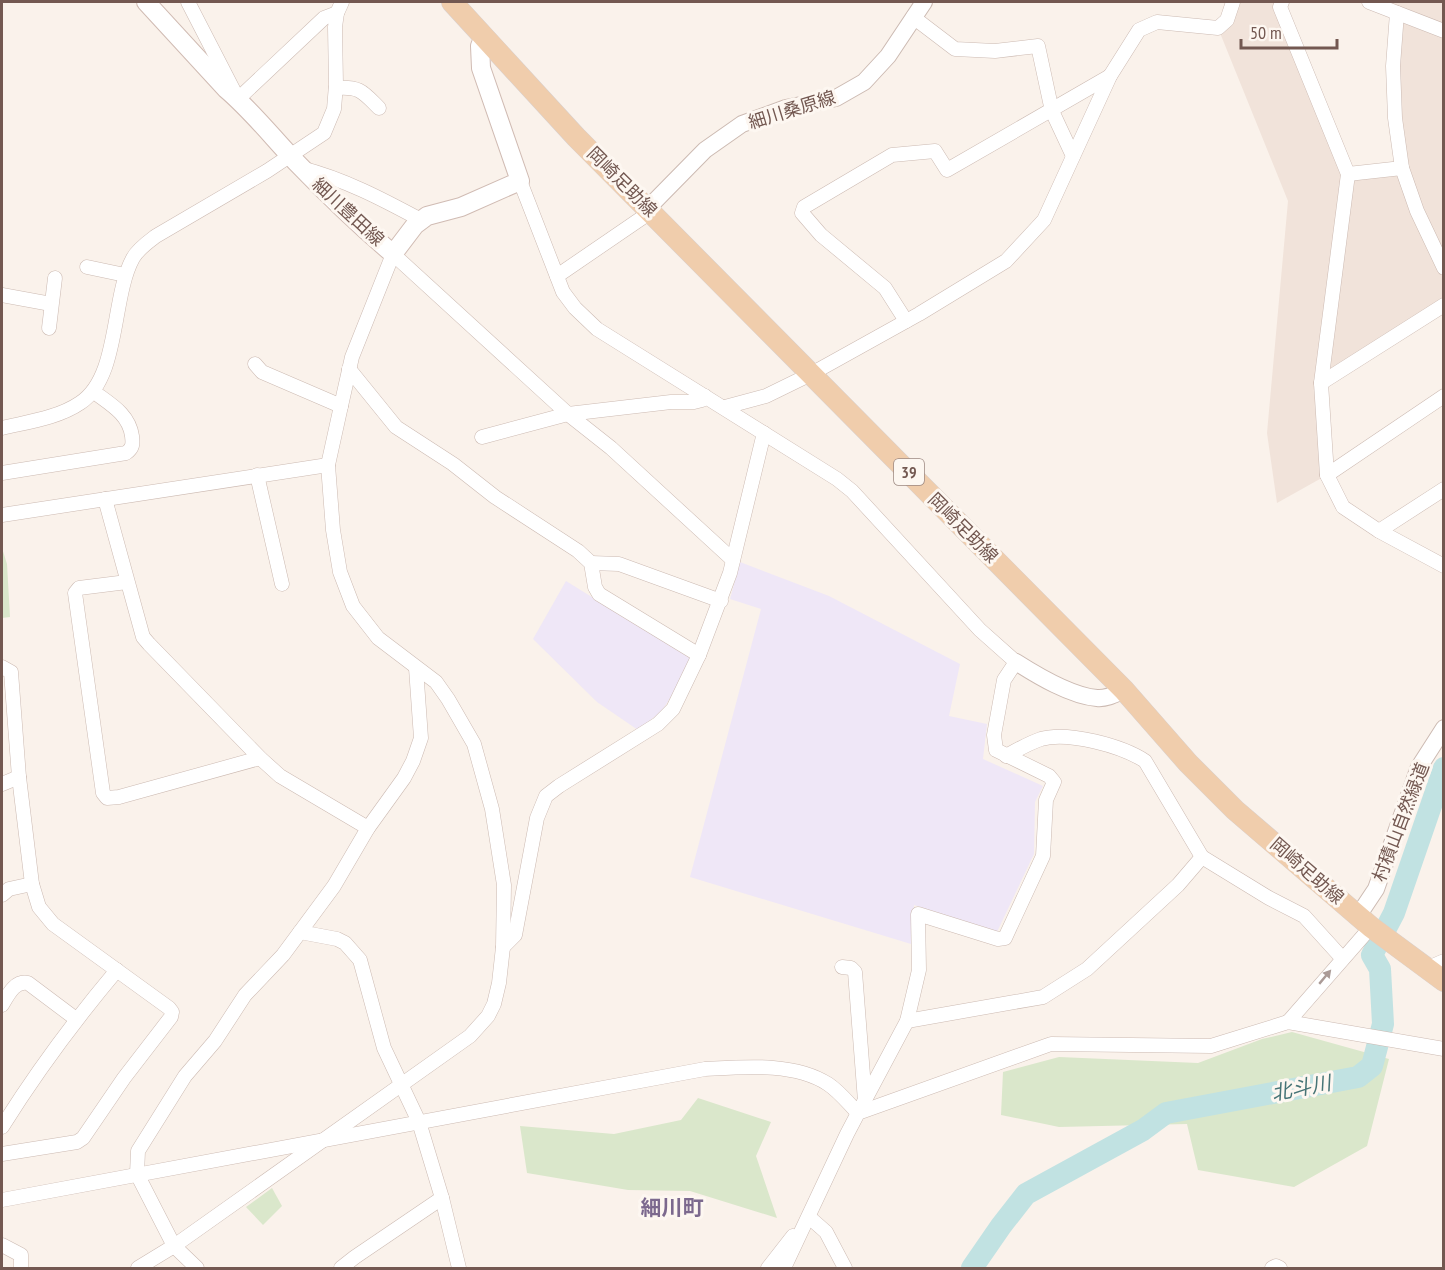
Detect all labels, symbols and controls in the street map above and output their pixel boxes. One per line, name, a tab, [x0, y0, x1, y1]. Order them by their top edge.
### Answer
scale bar	[1241, 12, 1337, 50]
text: 50 m	[1250, 21, 1282, 44]
street label: 細川桑原線	[745, 85, 838, 134]
street label: 岡崎足助線	[582, 142, 662, 222]
street label: 細川豊田線	[308, 173, 389, 251]
road number: 39	[894, 459, 924, 485]
street label: 岡崎足助線	[923, 488, 1003, 568]
street label: 村積山自然緑道	[1367, 759, 1434, 885]
street label: 岡崎足助線	[1266, 832, 1349, 909]
one-way arrow	[1319, 969, 1332, 985]
water label: 北斗川	[1269, 1069, 1335, 1106]
district label: 細川町	[641, 1194, 704, 1221]

